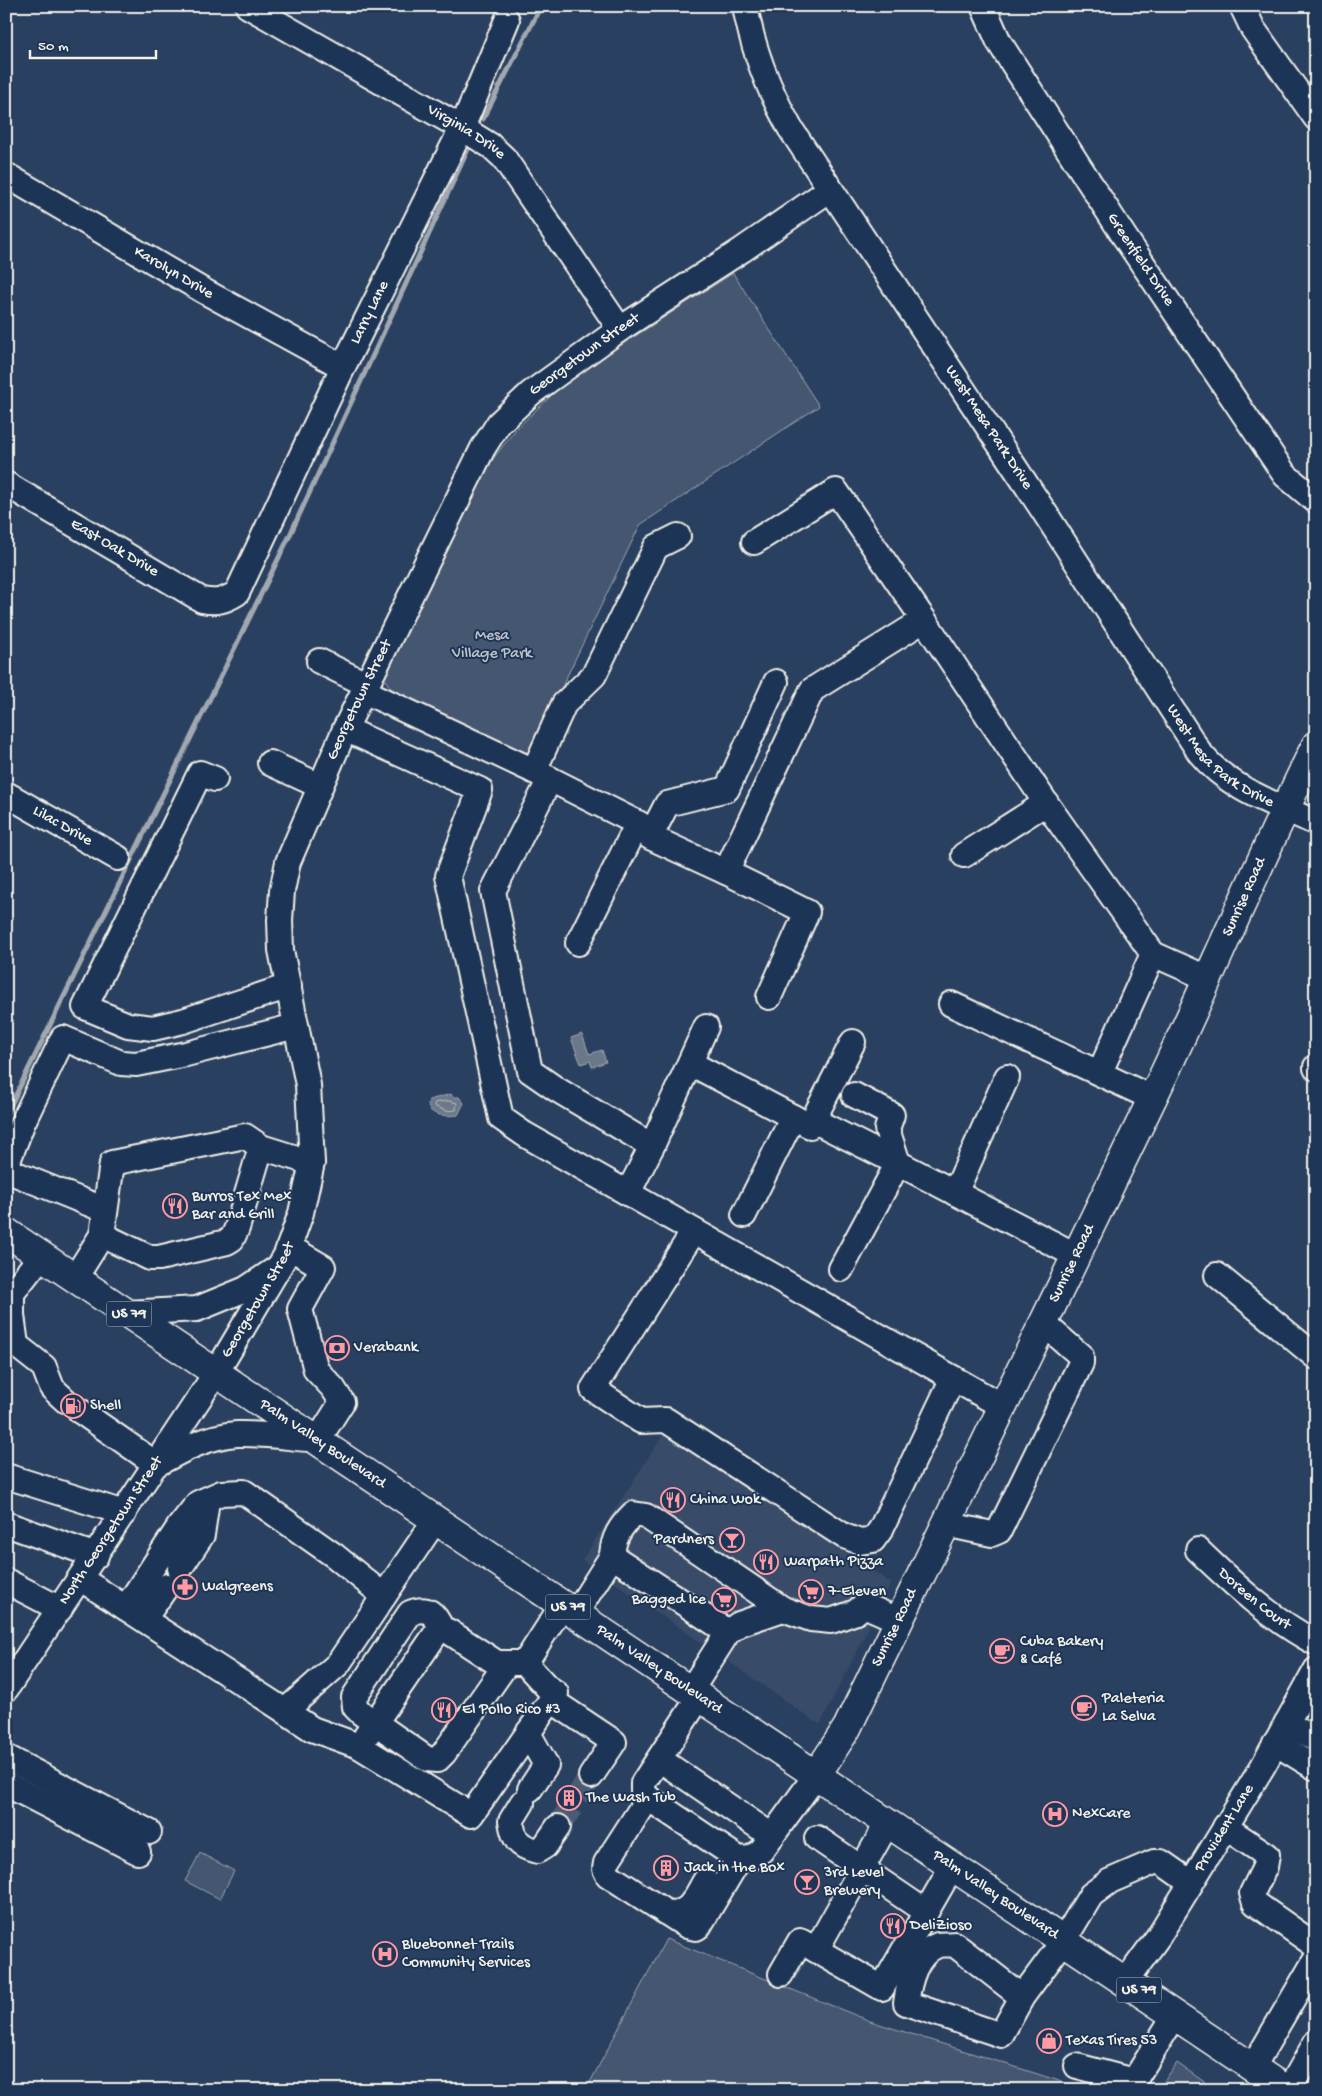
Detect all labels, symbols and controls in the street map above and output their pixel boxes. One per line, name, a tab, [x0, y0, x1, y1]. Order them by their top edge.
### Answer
scale bar	[30, 28, 156, 60]
text: 50 m	[38, 38, 69, 56]
street label: Virginia Drive	[423, 100, 510, 164]
street label: Greenfield Drive	[1102, 210, 1179, 311]
street label: Karolyn Drive	[130, 242, 217, 304]
street label: Larry Lane	[346, 277, 394, 347]
street label: Georgetown Street	[526, 308, 645, 401]
street label: West Mesa Park Drive	[940, 362, 1037, 494]
street label: East Oak Drive	[67, 515, 163, 582]
park label: Mesa Village Park	[451, 627, 534, 664]
street label: Georgetown Street	[323, 636, 397, 763]
street label: West Mesa Park Drive	[1162, 701, 1277, 813]
street label: Lilac Drive	[29, 802, 96, 851]
street label: Sunrise Road	[1219, 853, 1271, 940]
place label: Burros Tex Mex Bar and Grill	[191, 1188, 292, 1225]
restaurant icon: Burros Tex Mex Bar and Grill	[162, 1193, 188, 1219]
street label: Sunrise Road	[1045, 1220, 1100, 1306]
street label: Georgetown Street	[218, 1238, 300, 1361]
road number: US 79	[106, 1302, 152, 1326]
bank icon: Verabank	[324, 1335, 350, 1361]
place label: Verabank	[353, 1339, 420, 1358]
fuel station icon: Shell	[60, 1393, 86, 1419]
street label: Palm Valley Boulevard	[255, 1394, 391, 1494]
place label: Shell	[90, 1397, 121, 1416]
street label: North Georgetown Street	[55, 1452, 168, 1609]
restaurant icon: China Wok	[660, 1487, 686, 1513]
place label: China Wok	[690, 1491, 762, 1510]
bar icon: Pardners	[719, 1527, 745, 1553]
place label: Pardners	[653, 1531, 715, 1550]
restaurant icon: Warpath Pizza	[753, 1549, 779, 1575]
place label: Warpath Pizza	[784, 1553, 884, 1572]
street label: Doreen Court	[1213, 1563, 1296, 1636]
pharmacy icon: Walgreens	[172, 1574, 198, 1600]
place label: Walgreens	[202, 1578, 274, 1597]
supermarket icon: 7-Eleven	[798, 1579, 824, 1605]
place label: 7-Eleven	[827, 1583, 886, 1602]
street label: Sunrise Road	[868, 1584, 923, 1670]
supermarket icon: Bagged Ice	[711, 1587, 737, 1613]
place label: Bagged Ice	[631, 1591, 707, 1610]
road number: US 79	[546, 1594, 590, 1620]
street label: Palm Valley Boulevard	[591, 1620, 727, 1720]
place label: Cuba Bakery & Café	[1020, 1633, 1103, 1670]
cafe icon: Cuba Bakery & Café	[989, 1638, 1015, 1664]
place label: Paleteria La Selva	[1101, 1690, 1165, 1727]
cafe icon: Paleteria La Selva	[1071, 1695, 1097, 1721]
restaurant icon: El Pollo Rico #3	[431, 1697, 457, 1723]
place label: El Pollo Rico #3	[462, 1701, 561, 1720]
street label: Provident Lane	[1190, 1780, 1259, 1877]
building icon: The Wash Tub	[556, 1785, 582, 1811]
place label: The Wash Tub	[585, 1789, 676, 1808]
hospital icon: NexCare	[1042, 1801, 1068, 1827]
place label: NexCare	[1072, 1805, 1131, 1824]
street label: Palm Valley Boulevard	[928, 1845, 1063, 1945]
building icon: Jack in the Box	[653, 1855, 679, 1881]
place label: Jack in the Box	[684, 1859, 785, 1878]
place label: 3rd Level Brewery	[823, 1864, 884, 1901]
bar icon: 3rd Level Brewery	[794, 1869, 820, 1895]
restaurant icon: DeliZioso	[880, 1913, 906, 1939]
place label: DeliZioso	[909, 1917, 972, 1936]
place label: Bluebonnet Trails Community Services	[401, 1936, 531, 1973]
hospital icon: Bluebonnet Trails Community Services	[372, 1941, 398, 1967]
road number: US 79	[1116, 1978, 1162, 2002]
shop icon: Texas Tires 53	[1036, 2028, 1062, 2054]
place label: Texas Tires 53	[1065, 2032, 1157, 2051]

